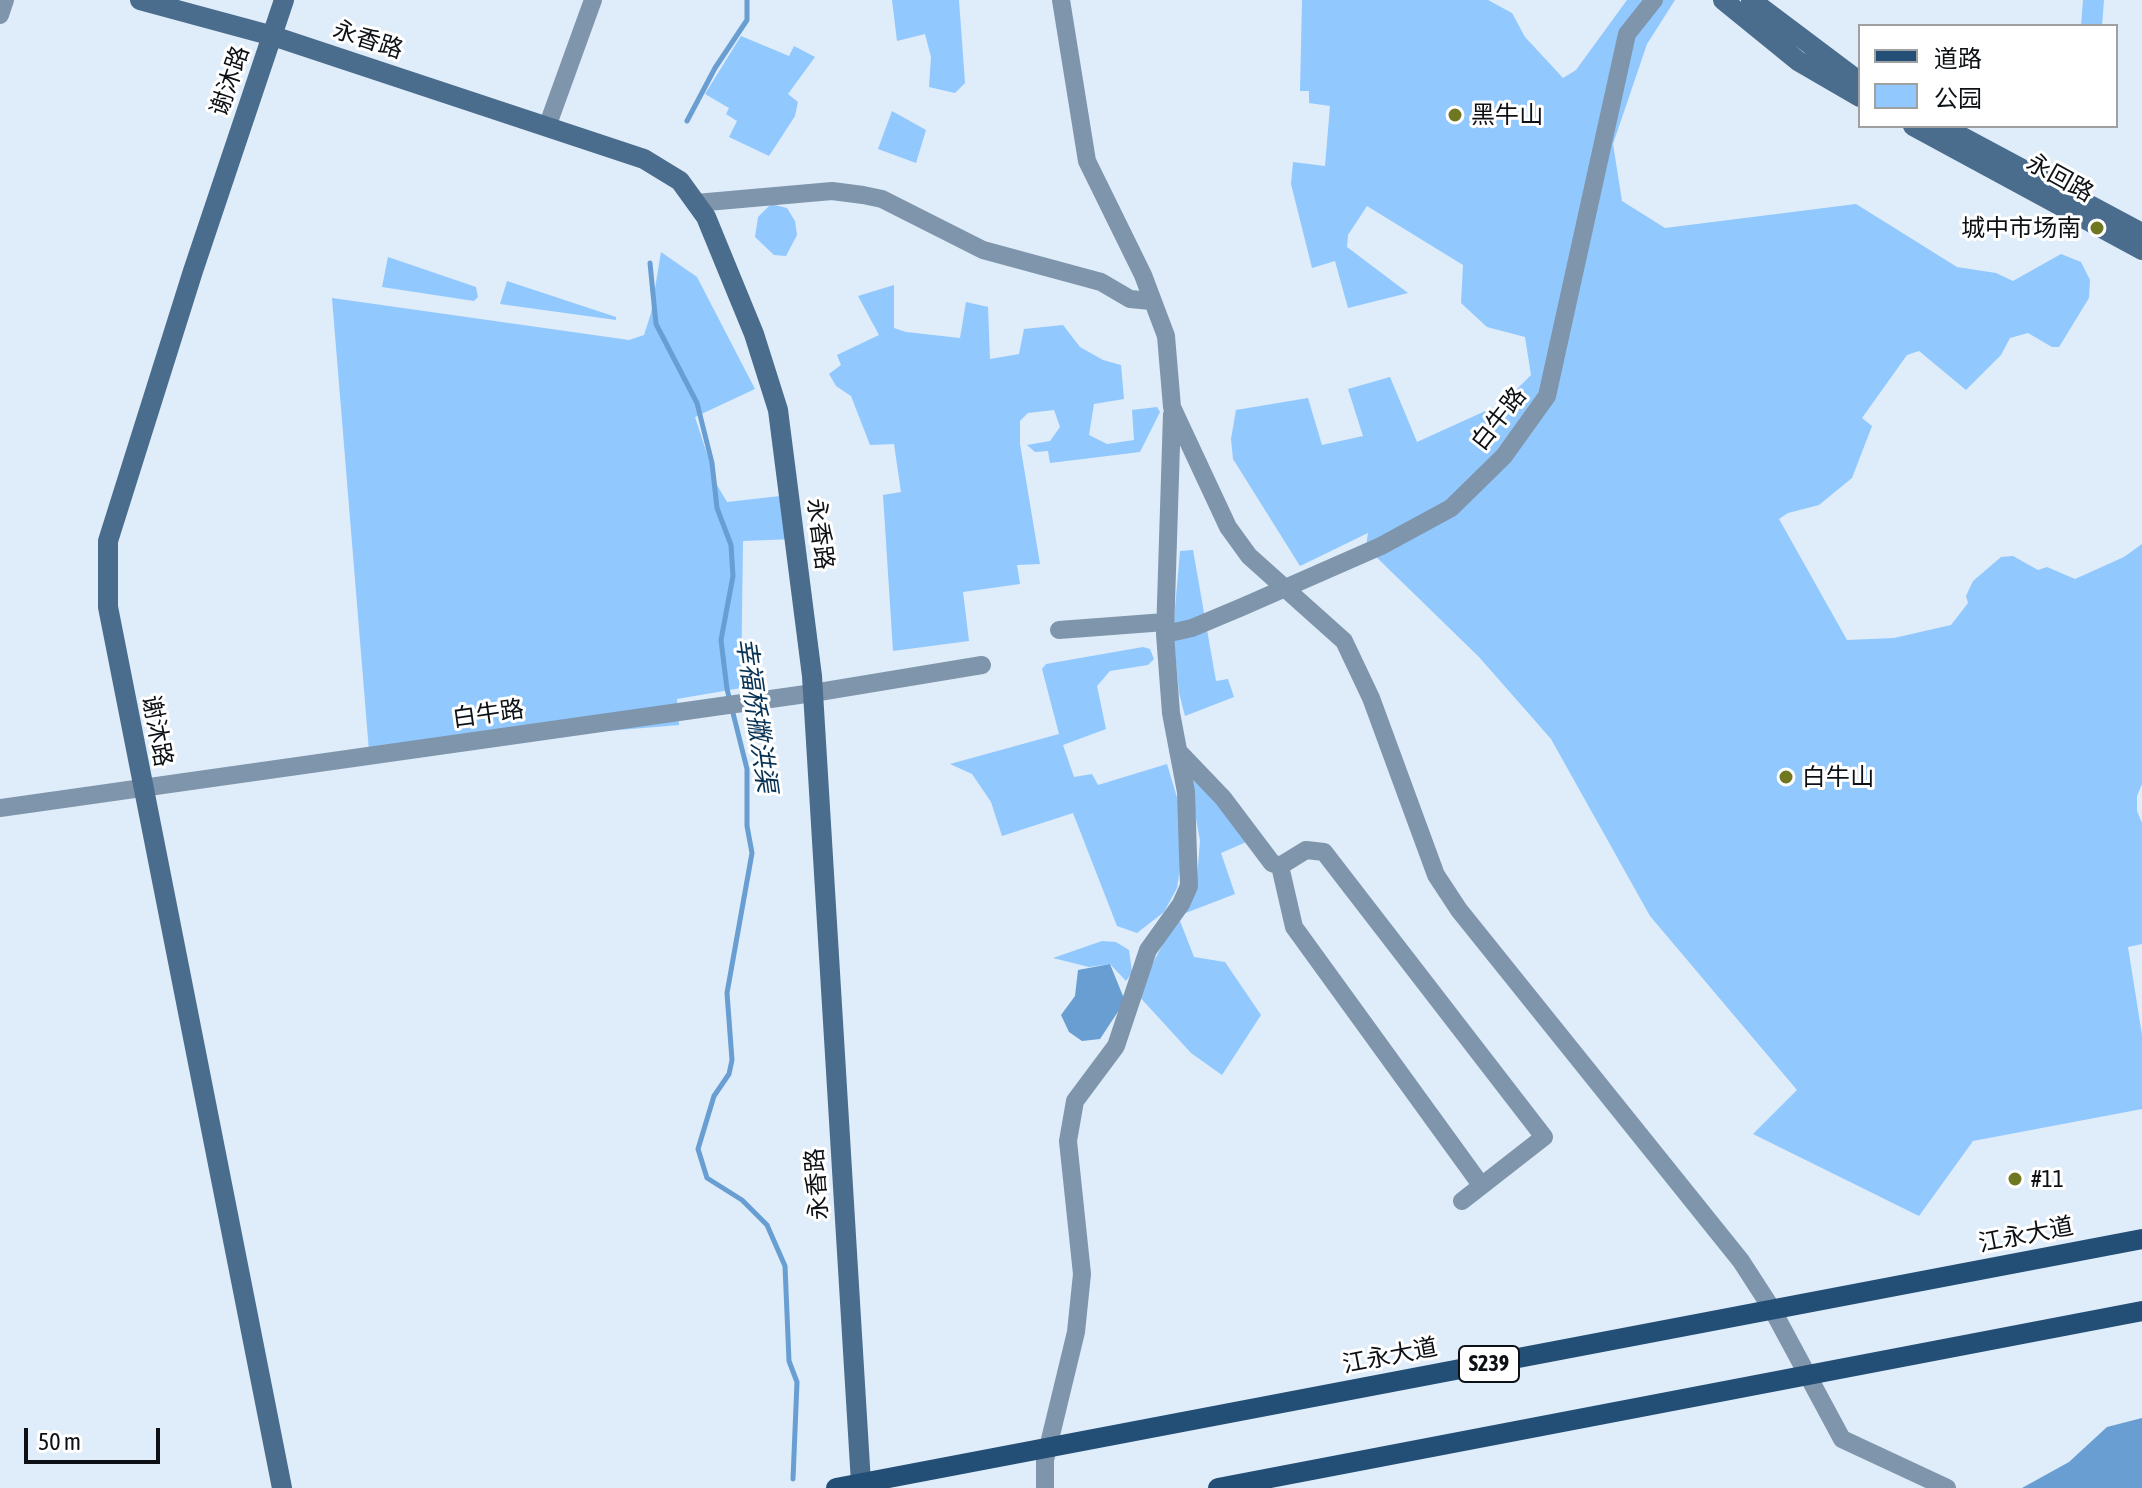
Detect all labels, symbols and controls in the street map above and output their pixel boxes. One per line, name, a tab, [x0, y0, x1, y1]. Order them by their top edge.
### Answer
street label: 永香路	[329, 15, 407, 65]
legend	[1858, 24, 2118, 128]
street label: 谢沐路	[205, 42, 255, 120]
text: 道路	[1934, 45, 1982, 72]
text: 公园	[1934, 85, 1982, 112]
place label: 黑牛山	[1471, 101, 1543, 129]
marker: 黑牛山	[1446, 106, 1464, 124]
street label: 永回路	[2022, 148, 2098, 208]
place label: 城中市场南	[1961, 214, 2081, 242]
marker: 城中市场南	[2088, 219, 2106, 237]
street label: 白牛路	[1465, 382, 1533, 456]
street label: 永香路	[801, 497, 839, 571]
water label: 幸福桥撇洪渠	[730, 636, 782, 794]
street label: 谢沐路	[136, 693, 178, 769]
street label: 白牛路	[450, 695, 526, 733]
place label: 白牛山	[1802, 763, 1874, 791]
marker: 白牛山	[1777, 768, 1795, 786]
street label: 永香路	[800, 1147, 834, 1221]
place label: #11	[2031, 1165, 2064, 1193]
marker: #11	[2006, 1170, 2024, 1188]
street label: 江永大道	[1976, 1212, 2076, 1258]
street label: 江永大道	[1340, 1333, 1440, 1379]
road number: S239	[1459, 1346, 1519, 1382]
scale bar	[28, 1412, 164, 1462]
text: 50 m	[38, 1428, 81, 1455]

